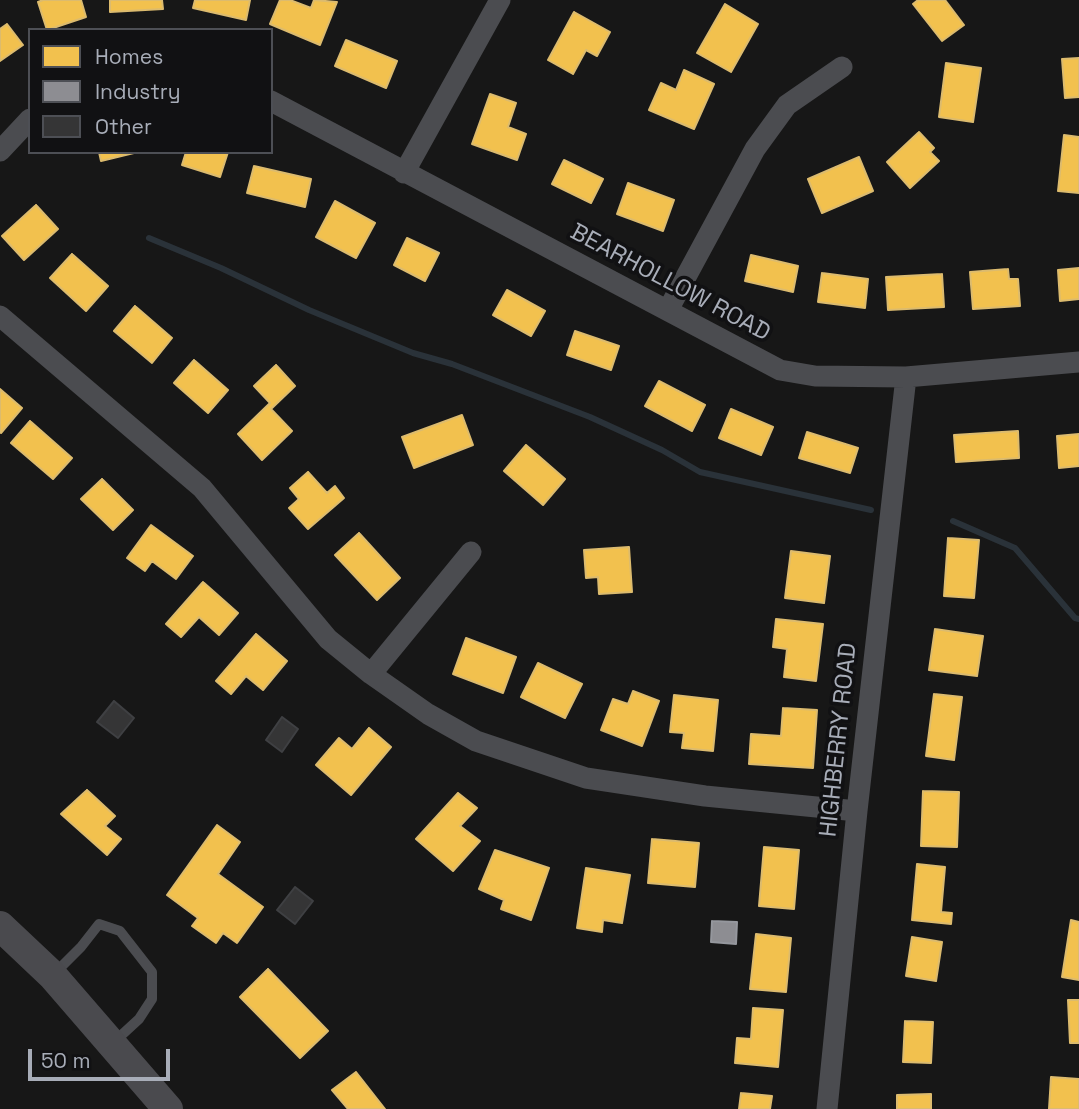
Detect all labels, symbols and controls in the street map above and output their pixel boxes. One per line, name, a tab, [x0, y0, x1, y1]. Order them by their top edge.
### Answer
legend	[28, 28, 273, 154]
text: Homes	[95, 43, 163, 70]
text: Industry	[95, 78, 181, 105]
text: Other	[95, 113, 152, 140]
street label: BEARHOLLOW ROAD	[565, 218, 775, 348]
street label: HIGHBERRY ROAD	[814, 641, 864, 839]
scale bar	[32, 1036, 173, 1080]
text: 50 m	[41, 1047, 91, 1074]

